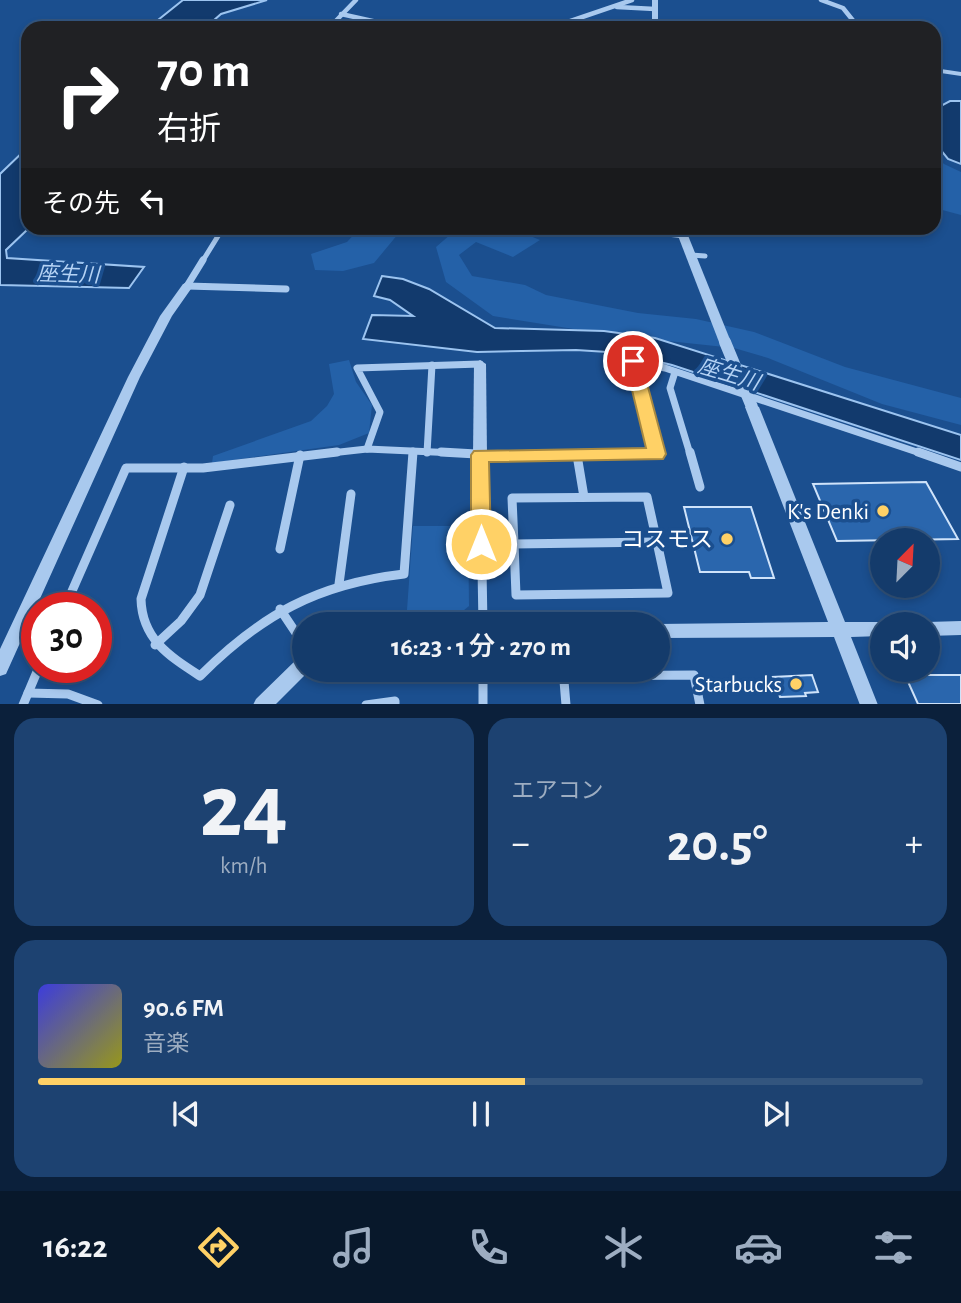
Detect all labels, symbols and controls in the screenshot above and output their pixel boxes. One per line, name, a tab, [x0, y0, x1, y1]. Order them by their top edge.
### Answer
text: 70 m	[157, 47, 251, 96]
icon: right	[42, 49, 133, 140]
text: 右折	[157, 113, 221, 145]
icon: left	[134, 182, 172, 220]
text: その先	[42, 191, 120, 217]
water label: 座生川	[36, 262, 102, 286]
pin	[603, 331, 663, 391]
icon: arrive	[614, 342, 652, 380]
water label: 座生川	[696, 354, 764, 394]
place label: K's Denki	[787, 501, 869, 524]
marker: K's Denki	[875, 503, 891, 519]
position arrow	[444, 507, 518, 581]
north arrow	[870, 528, 940, 598]
map controls	[870, 528, 940, 682]
place label: コスモス	[621, 529, 713, 552]
marker: コスモス	[719, 531, 735, 547]
speed limit sign: 30	[21, 592, 112, 683]
button: sound	[870, 612, 940, 682]
text: 16:23 · 1 分 · 270 m	[391, 634, 571, 660]
place label: Starbucks	[695, 674, 782, 697]
marker: Starbucks	[788, 676, 804, 692]
text: 24	[199, 762, 288, 853]
text: エアコン	[512, 780, 604, 803]
text: 20.5°	[667, 818, 768, 870]
text: −	[512, 825, 530, 863]
text: +	[905, 825, 923, 863]
text: km/h	[220, 855, 267, 878]
text: 90.6 FM	[143, 995, 224, 1021]
text: 音楽	[143, 1033, 189, 1056]
icon: previous	[167, 1095, 205, 1133]
icon: pause	[462, 1095, 500, 1133]
icon: next	[757, 1095, 795, 1133]
icon: directions	[194, 1223, 243, 1272]
icon: music	[329, 1223, 378, 1272]
icon: phone	[464, 1223, 513, 1272]
icon: climate	[599, 1223, 648, 1272]
icon: car	[734, 1223, 783, 1272]
icon: filters	[869, 1223, 918, 1272]
text: 16:22	[43, 1231, 107, 1263]

